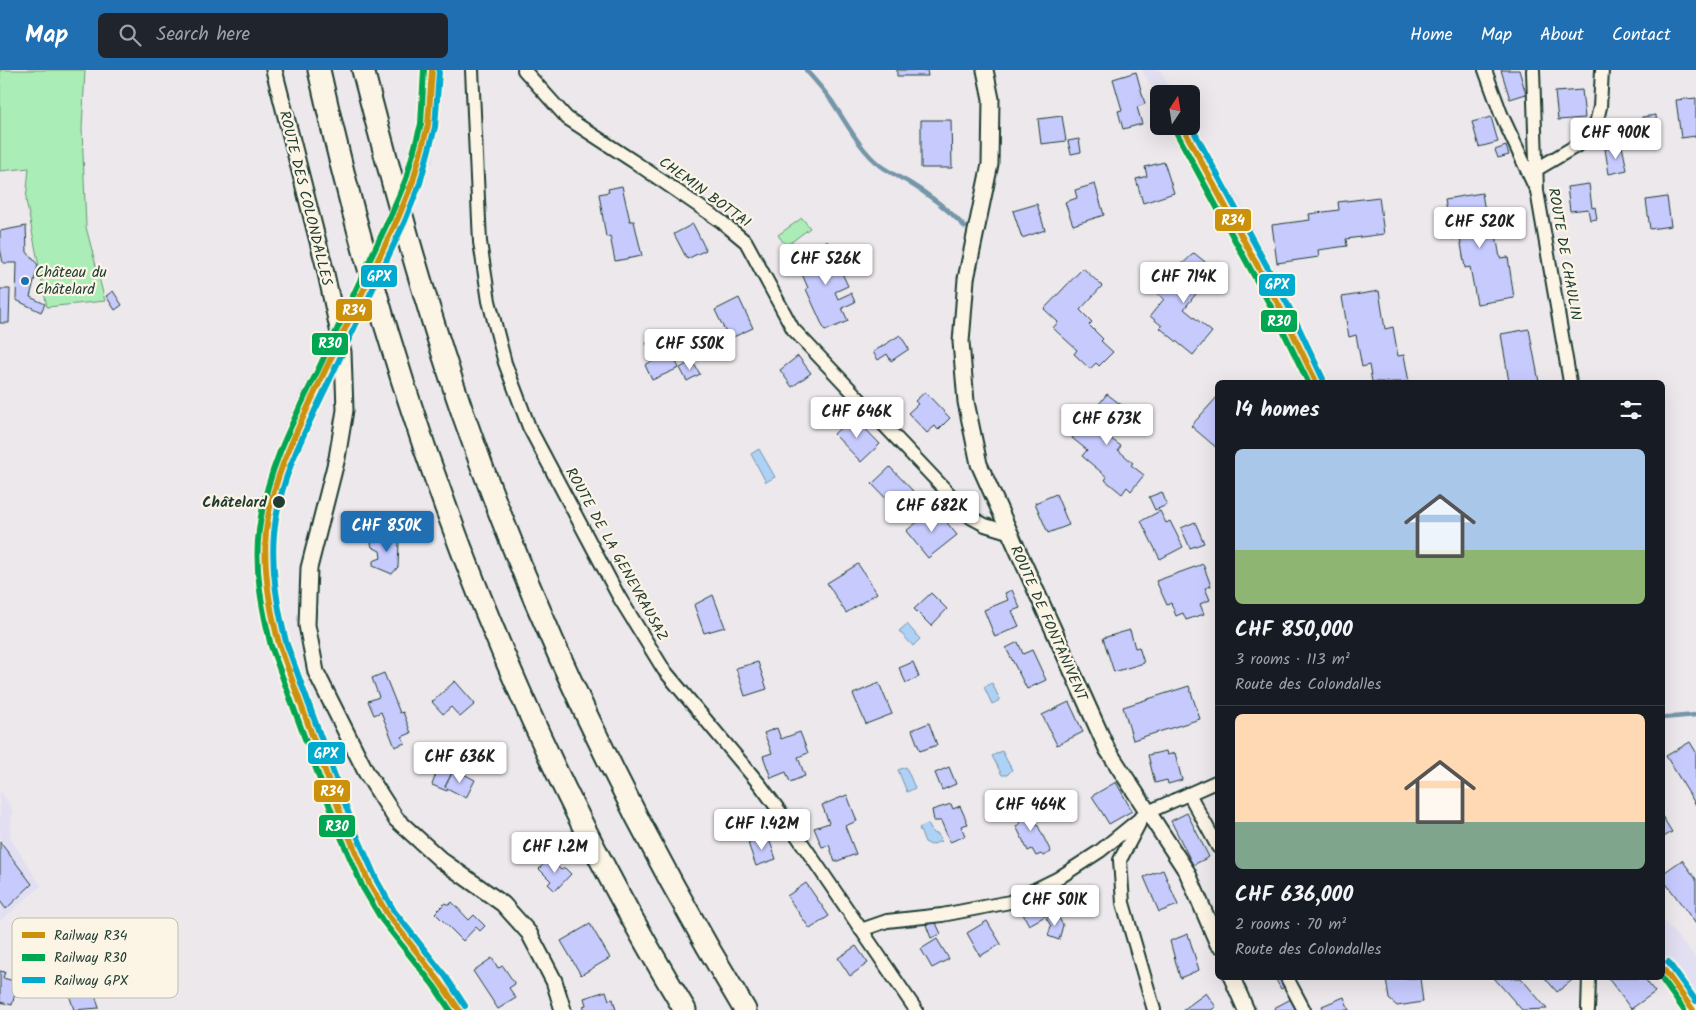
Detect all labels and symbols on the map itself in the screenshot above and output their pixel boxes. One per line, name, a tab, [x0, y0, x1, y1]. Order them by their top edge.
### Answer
north arrow	[1150, 85, 1200, 135]
street label: ROUTE DES COLONDALLES	[272, 108, 338, 288]
pin: CHF 900K	[1564, 118, 1668, 160]
street label: CHEMIN BOTTAI	[653, 151, 756, 235]
street label: ROUTE DE CHAULIN	[1541, 186, 1587, 322]
pin: CHF 520K	[1428, 206, 1532, 249]
line badge: R34	[1214, 208, 1252, 232]
text: R34	[1221, 210, 1245, 232]
pin: CHF 526K	[774, 244, 878, 286]
place label: Château du Châtelard	[35, 261, 107, 302]
pin: CHF 714K	[1132, 262, 1236, 304]
line badge: GPX	[360, 264, 398, 288]
text: GPX	[367, 266, 392, 288]
line badge: GPX	[1258, 273, 1296, 297]
text: GPX	[1265, 274, 1290, 296]
marker: Château du Châtelard	[19, 275, 31, 287]
line badge: R34	[335, 298, 373, 322]
text: R34	[342, 300, 366, 322]
line badge: R30	[1260, 309, 1298, 333]
text: R30	[1267, 311, 1291, 333]
pin: CHF 550K	[638, 328, 742, 371]
line badge: R30	[311, 332, 349, 356]
text: R30	[318, 333, 342, 355]
pin: CHF 646K	[805, 396, 909, 439]
pin: CHF 673K	[1055, 404, 1159, 446]
street label: ROUTE DE LA GENEVRAUSAZ	[558, 463, 674, 646]
pin: CHF 682K	[880, 490, 984, 533]
place label: Châtelard	[202, 491, 268, 515]
marker: Châtelard	[271, 494, 287, 510]
pin: CHF 850K	[335, 510, 439, 553]
street label: ROUTE DE FONTANIVENT	[1003, 542, 1094, 707]
line badge: GPX	[307, 741, 346, 765]
pin: CHF 636K	[408, 742, 512, 784]
text: GPX	[314, 743, 339, 765]
line badge: R34	[313, 779, 351, 803]
text: R34	[320, 781, 344, 803]
pin: CHF 464K	[979, 790, 1083, 832]
pin: CHF 1.42M	[705, 808, 819, 851]
line badge: R30	[318, 814, 356, 838]
text: R30	[325, 816, 349, 838]
pin: CHF 1.2M	[503, 832, 607, 874]
pin: CHF 501K	[1003, 884, 1107, 927]
legend	[12, 918, 178, 998]
text: Railway R34	[54, 925, 128, 947]
text: Railway R30	[54, 947, 127, 969]
text: Railway GPX	[54, 970, 129, 992]

